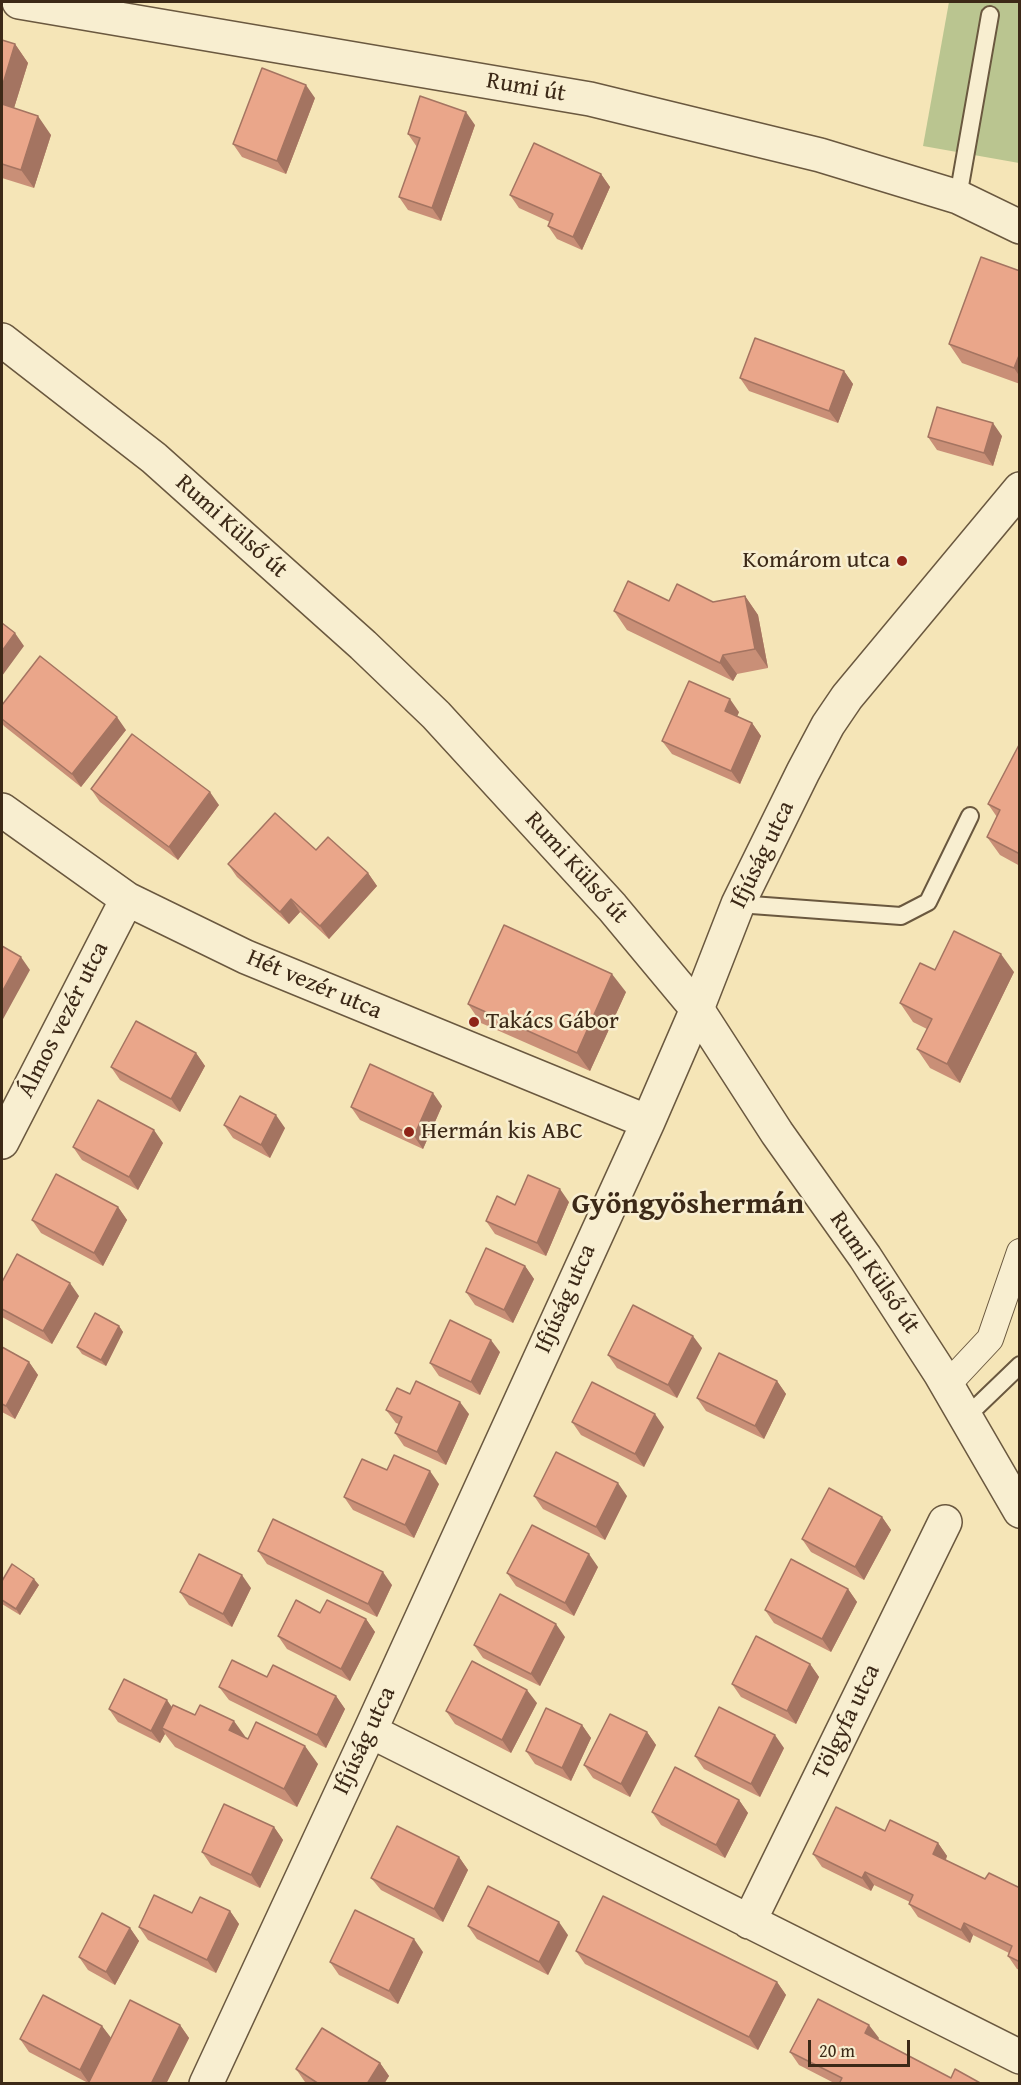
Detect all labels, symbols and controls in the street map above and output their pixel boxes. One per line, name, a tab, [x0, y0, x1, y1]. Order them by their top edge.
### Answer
street label: Rumi út	[484, 67, 568, 109]
street label: Rumi Külső út	[169, 469, 293, 585]
place label: Komárom utca	[742, 547, 890, 575]
marker: Komárom utca	[895, 554, 909, 568]
street label: Ifjúság utca	[725, 797, 801, 913]
street label: Rumi Külső út	[518, 806, 634, 930]
street label: Álmos vezér utca	[12, 937, 116, 1103]
street label: Hét vezér utca	[242, 944, 386, 1026]
place label: Takács Gábor	[486, 1008, 619, 1036]
marker: Takács Gábor	[467, 1015, 481, 1029]
place label: Hermán kis ABC	[421, 1118, 583, 1146]
marker: Hermán kis ABC	[402, 1125, 416, 1139]
district label: Gyöngyöshermán	[572, 1187, 804, 1223]
street label: Rumi Külső út	[823, 1207, 925, 1339]
street label: Ifjúság utca	[529, 1240, 603, 1358]
street label: Tölgyfa utca	[807, 1660, 887, 1784]
street label: Ifjúság utca	[327, 1682, 403, 1800]
scale bar	[811, 2028, 913, 2066]
text: 20 m	[819, 2037, 855, 2064]

